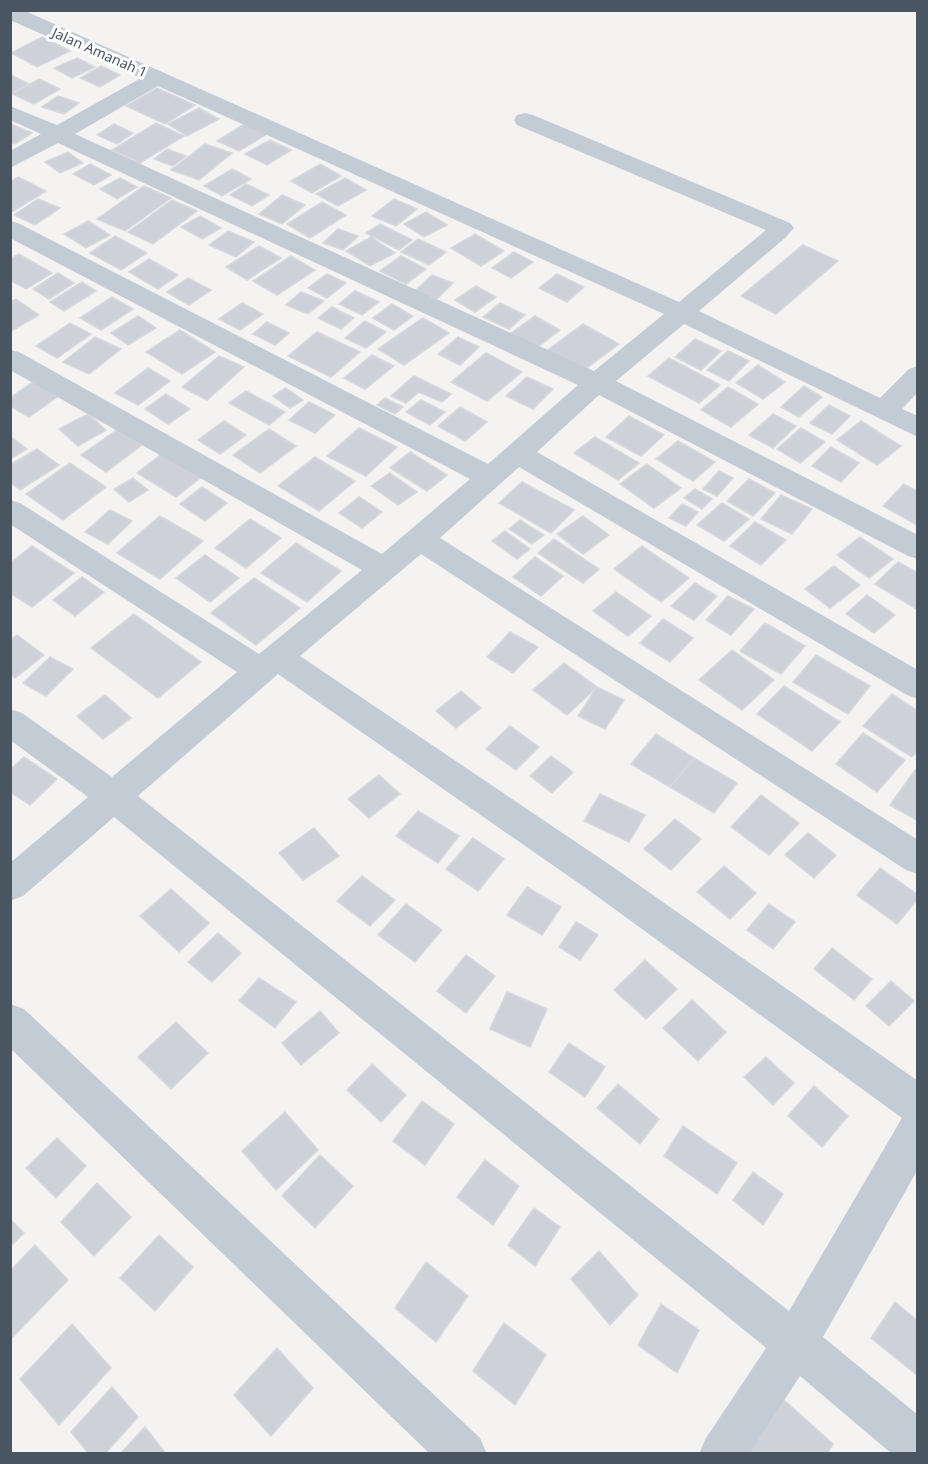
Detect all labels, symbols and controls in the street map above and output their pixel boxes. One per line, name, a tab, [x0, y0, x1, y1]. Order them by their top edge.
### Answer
street label: Jalan Amanah 1	[48, 22, 151, 81]

